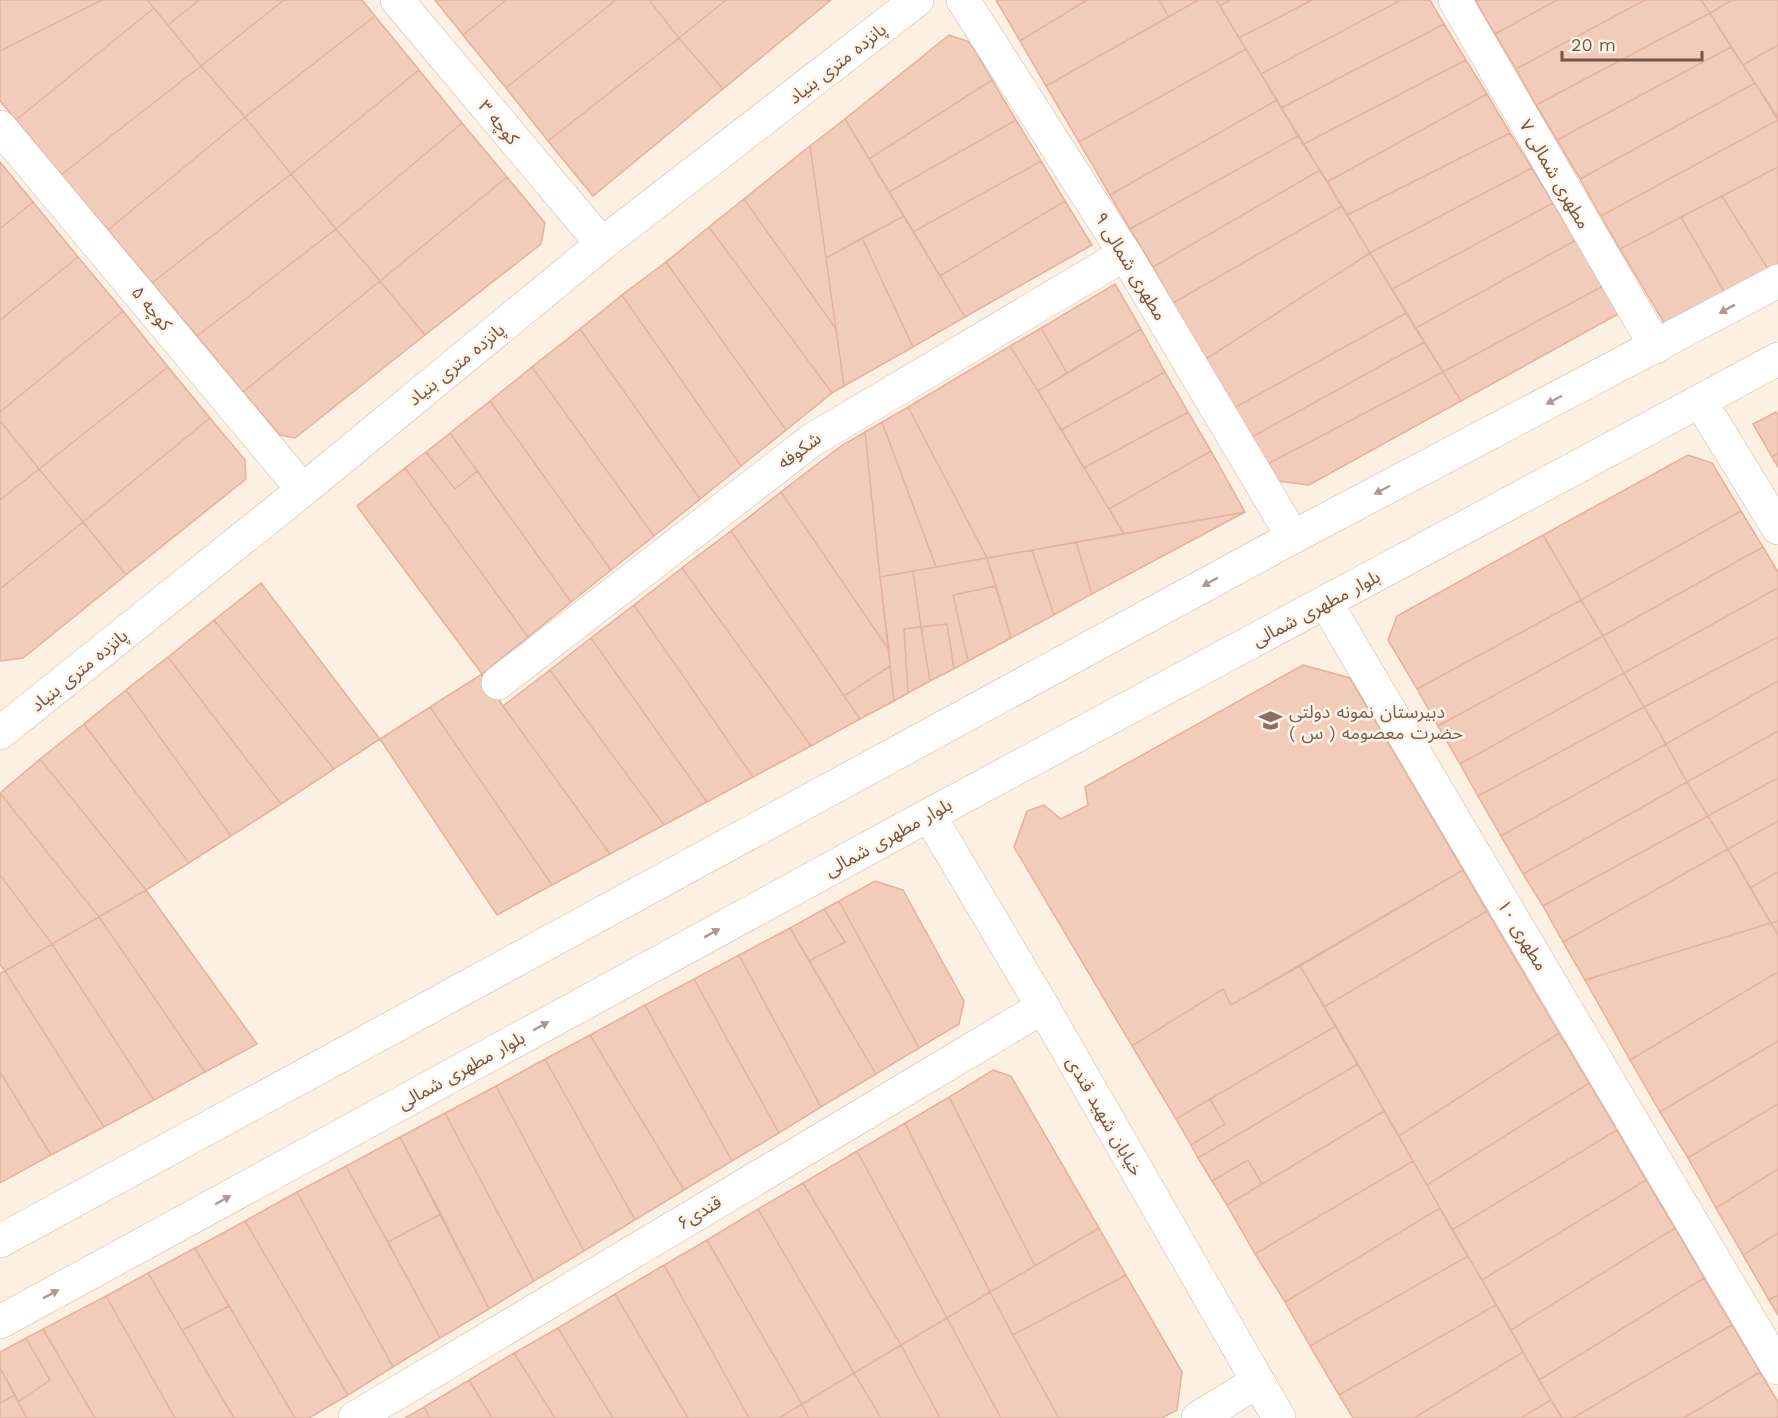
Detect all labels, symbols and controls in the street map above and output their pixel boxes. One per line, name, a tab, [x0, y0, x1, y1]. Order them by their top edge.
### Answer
street label: پانزده متری بنیاد	[784, 18, 891, 109]
scale bar	[1562, 24, 1702, 62]
text: 20 m	[1571, 34, 1616, 55]
street label: کوچه ۳	[474, 95, 524, 150]
street label: مطهری شمالی ۷	[1514, 116, 1595, 233]
street label: مطهری شمالی ۹	[1090, 208, 1172, 324]
street label: کوچه ۵	[127, 281, 177, 336]
one-way arrow	[1718, 304, 1735, 314]
street label: پانزده متری بنیاد	[403, 318, 509, 410]
one-way arrow	[1546, 395, 1563, 405]
street label: شکوفه	[773, 427, 825, 474]
one-way arrow	[1373, 486, 1390, 495]
street label: بلوار مطهری شمالی	[1248, 565, 1384, 651]
one-way arrow	[1201, 577, 1218, 587]
street label: پانزده متری بنیاد	[26, 624, 132, 716]
place label: دبیرستان نمونه دولتی حضرت معصومه ( س )	[1289, 701, 1463, 744]
school or university icon: دبیرستان نمونه دولتی حضرت معصومه ( س )	[1258, 708, 1284, 734]
street label: بلوار مطهری شمالی	[821, 793, 956, 881]
street label: مطهری ۱۰	[1493, 896, 1552, 975]
one-way arrow	[704, 928, 721, 938]
one-way arrow	[533, 1021, 550, 1031]
street label: بلوار مطهری شمالی	[394, 1026, 529, 1114]
street label: خیابان شهید قندی	[1061, 1053, 1148, 1180]
street label: قندی۶	[673, 1191, 725, 1234]
one-way arrow	[214, 1195, 231, 1205]
one-way arrow	[43, 1289, 60, 1299]

